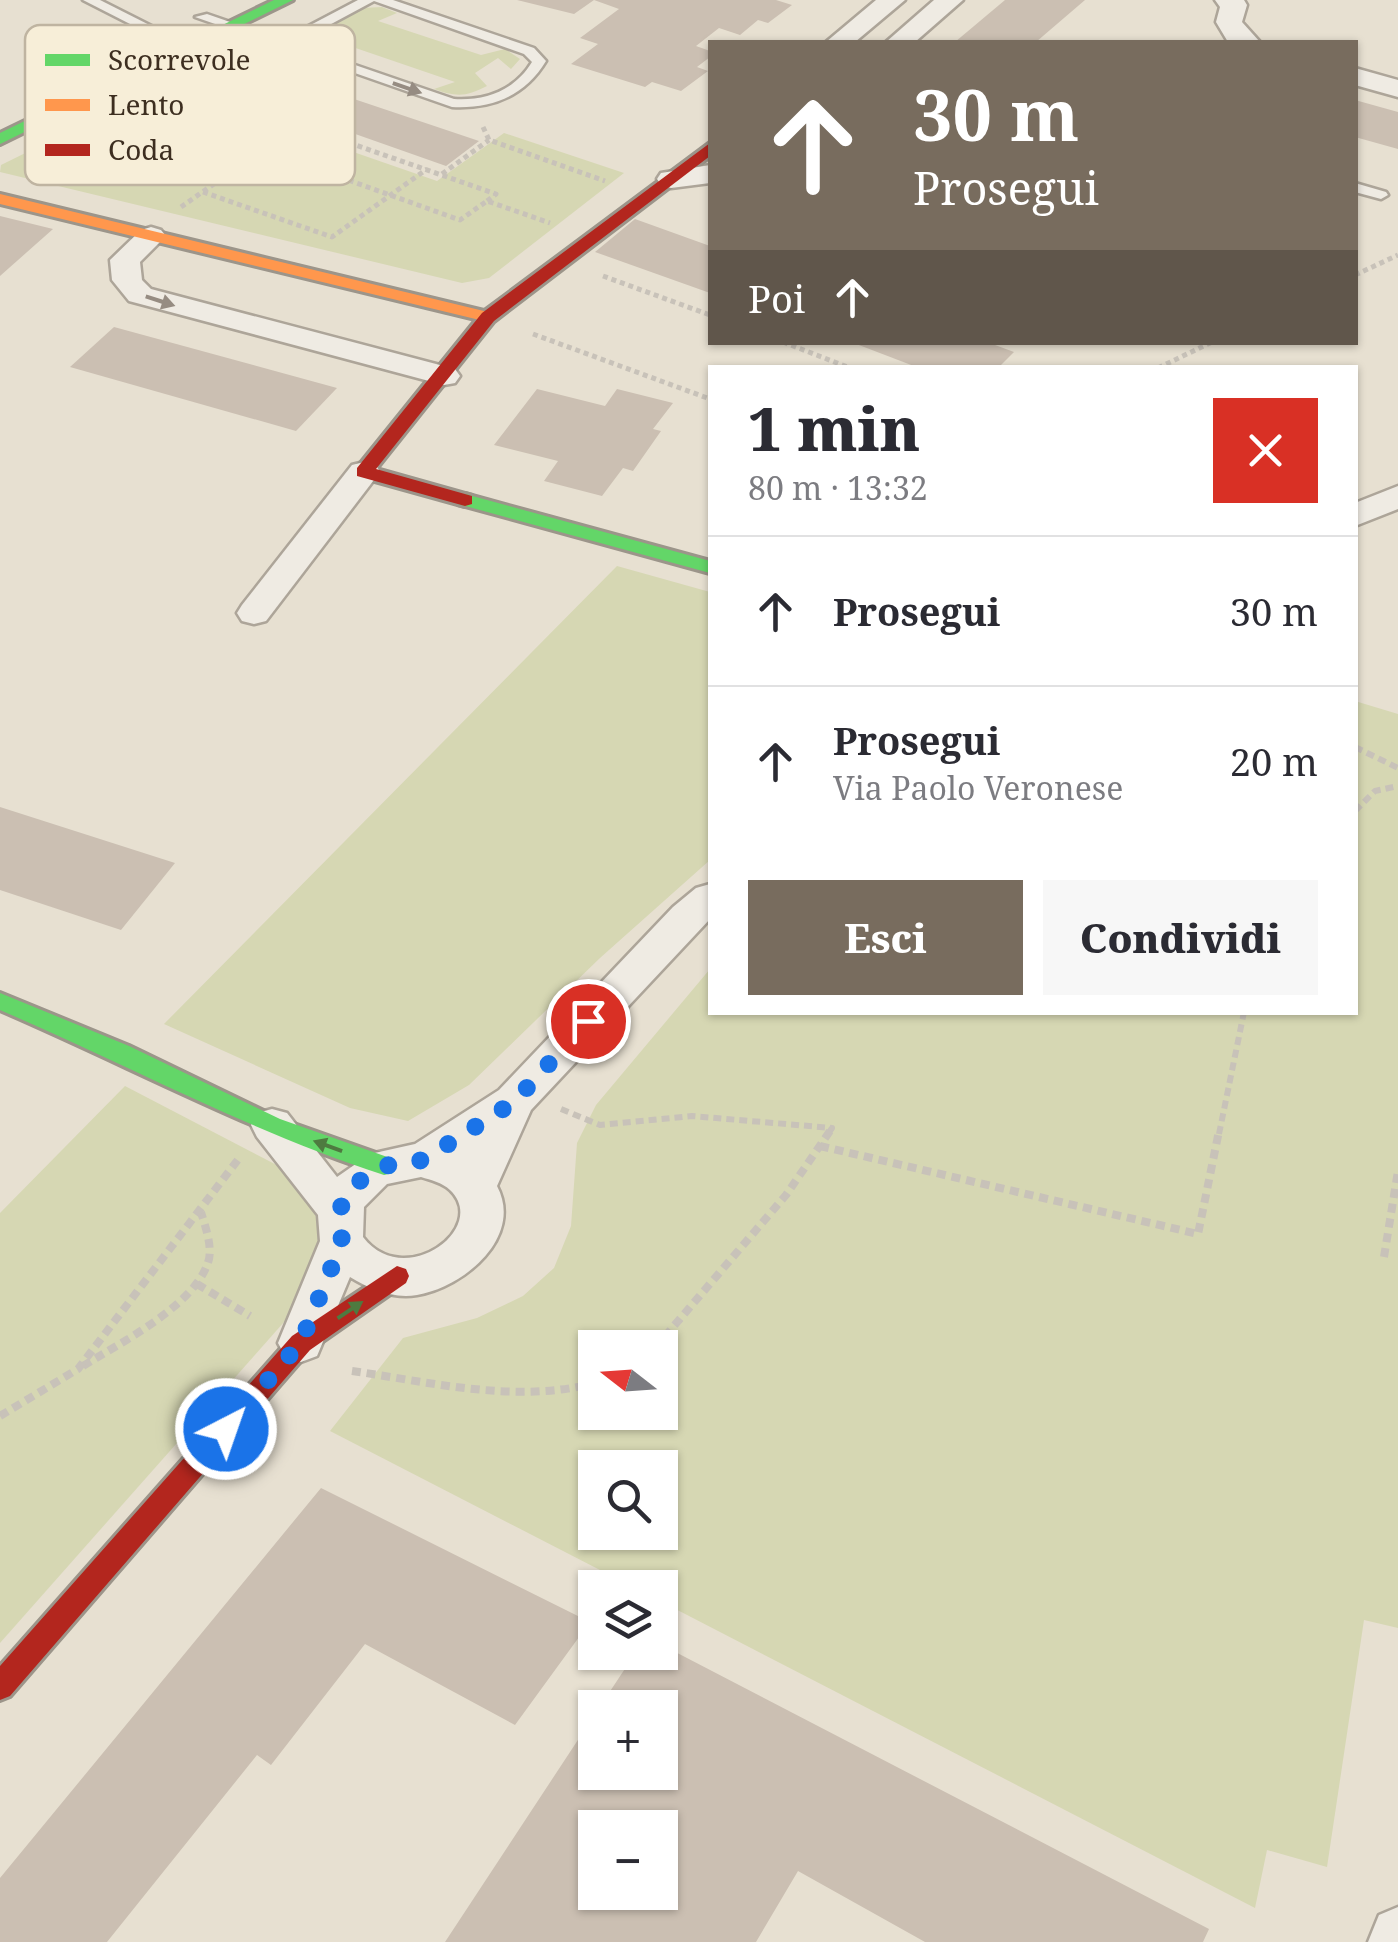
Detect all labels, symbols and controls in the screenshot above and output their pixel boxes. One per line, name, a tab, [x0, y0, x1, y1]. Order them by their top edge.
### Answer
legend	[25, 25, 355, 185]
text: Scorrevole	[108, 40, 251, 78]
text: 30 m	[913, 66, 1079, 162]
icon: ahead	[748, 80, 878, 210]
one-way arrow	[392, 81, 422, 96]
text: Lento	[108, 85, 185, 123]
text: Coda	[108, 130, 174, 168]
text: Prosegui	[913, 157, 1099, 218]
icon: ahead	[825, 270, 880, 325]
text: Poi	[748, 272, 805, 324]
one-way arrow	[145, 295, 175, 310]
text: 1 min	[748, 387, 920, 469]
button: close	[1213, 398, 1318, 503]
text: 80 m · 13:32	[748, 466, 928, 509]
icon: ahead	[748, 584, 803, 639]
text: Prosegui	[833, 585, 1000, 637]
text: 30 m	[1230, 585, 1318, 637]
text: Prosegui	[833, 714, 1000, 766]
icon: ahead	[748, 734, 803, 789]
text: 20 m	[1230, 735, 1318, 787]
text: Via Paolo Veronese	[833, 766, 1123, 809]
button: Esci	[748, 880, 1023, 995]
button: Condividi	[1043, 880, 1318, 995]
pin	[546, 979, 631, 1064]
icon: arrive	[561, 994, 616, 1049]
one-way arrow	[313, 1138, 343, 1153]
one-way arrow	[336, 1301, 363, 1320]
north arrow	[578, 1330, 678, 1430]
map controls	[578, 1330, 678, 1910]
position arrow	[174, 1377, 278, 1481]
button: search	[578, 1450, 678, 1550]
button: layers	[578, 1570, 678, 1670]
button: +	[578, 1690, 678, 1790]
button: −	[578, 1810, 678, 1910]

